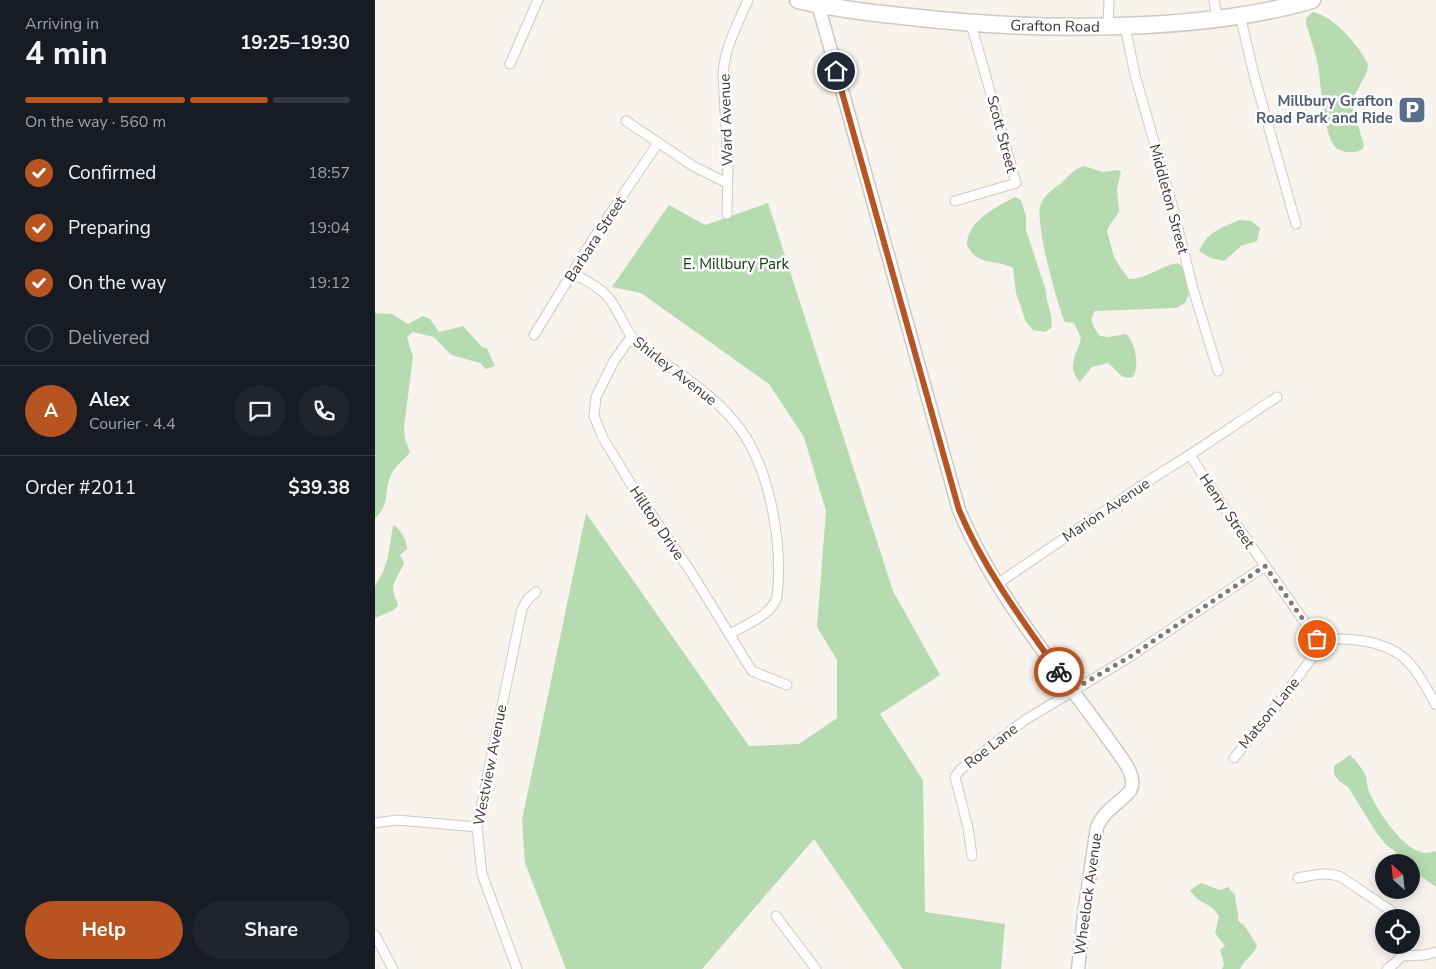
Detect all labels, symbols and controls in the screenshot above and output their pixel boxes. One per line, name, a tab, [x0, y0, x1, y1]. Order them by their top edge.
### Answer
text: Arriving in	[25, 13, 99, 35]
street label: Grafton Road	[1010, 15, 1100, 37]
text: 19:25–19:30	[240, 30, 350, 56]
text: 4 min	[25, 32, 108, 75]
pin	[815, 50, 857, 92]
icon: home	[822, 57, 850, 85]
street label: Ward Avenue	[714, 73, 738, 167]
place label: Millbury Grafton Road Park and Ride	[1256, 91, 1393, 128]
street label: Scott Street	[982, 93, 1022, 176]
parking icon: Millbury Grafton Road Park and Ride	[1397, 95, 1427, 125]
text: On the way · 560 m	[25, 111, 166, 133]
street label: Middleton Street	[1145, 142, 1193, 257]
icon: check	[25, 159, 53, 187]
text: Confirmed	[68, 160, 156, 186]
text: 18:57	[308, 162, 350, 184]
street label: Barbara Street	[560, 192, 631, 286]
icon: check	[25, 214, 53, 242]
text: Preparing	[68, 215, 151, 241]
text: 19:04	[308, 217, 350, 239]
park label: E. Millbury Park	[683, 254, 789, 274]
icon: check	[25, 269, 53, 297]
text: On the way	[68, 270, 166, 296]
text: 19:12	[308, 272, 350, 294]
text: Delivered	[68, 325, 150, 351]
street label: Shirley Avenue	[629, 332, 721, 410]
button: chat	[234, 385, 286, 437]
button: phone	[298, 385, 350, 437]
text: Alex	[89, 387, 130, 413]
text: A	[44, 398, 58, 424]
text: Courier · 4.4	[89, 413, 175, 435]
street label: Henry Street	[1195, 470, 1260, 553]
street label: Marion Avenue	[1058, 473, 1154, 547]
text: Order #2011	[25, 475, 136, 501]
text: $39.38	[288, 475, 350, 501]
street label: Hilltop Drive	[625, 482, 689, 564]
pin	[1296, 618, 1338, 660]
icon: bag	[1303, 625, 1331, 653]
courier	[1034, 647, 1084, 697]
icon: bike	[1045, 658, 1073, 686]
street label: Matson Lane	[1234, 673, 1304, 753]
street label: Westview Avenue	[468, 703, 512, 827]
street label: Roe Lane	[960, 719, 1022, 773]
street label: Wheelock Avenue	[1070, 832, 1106, 956]
north arrow	[1375, 854, 1420, 899]
map controls	[1375, 854, 1420, 954]
button: Help	[25, 901, 183, 959]
button: Share	[193, 901, 350, 959]
button: locate	[1375, 909, 1420, 954]

